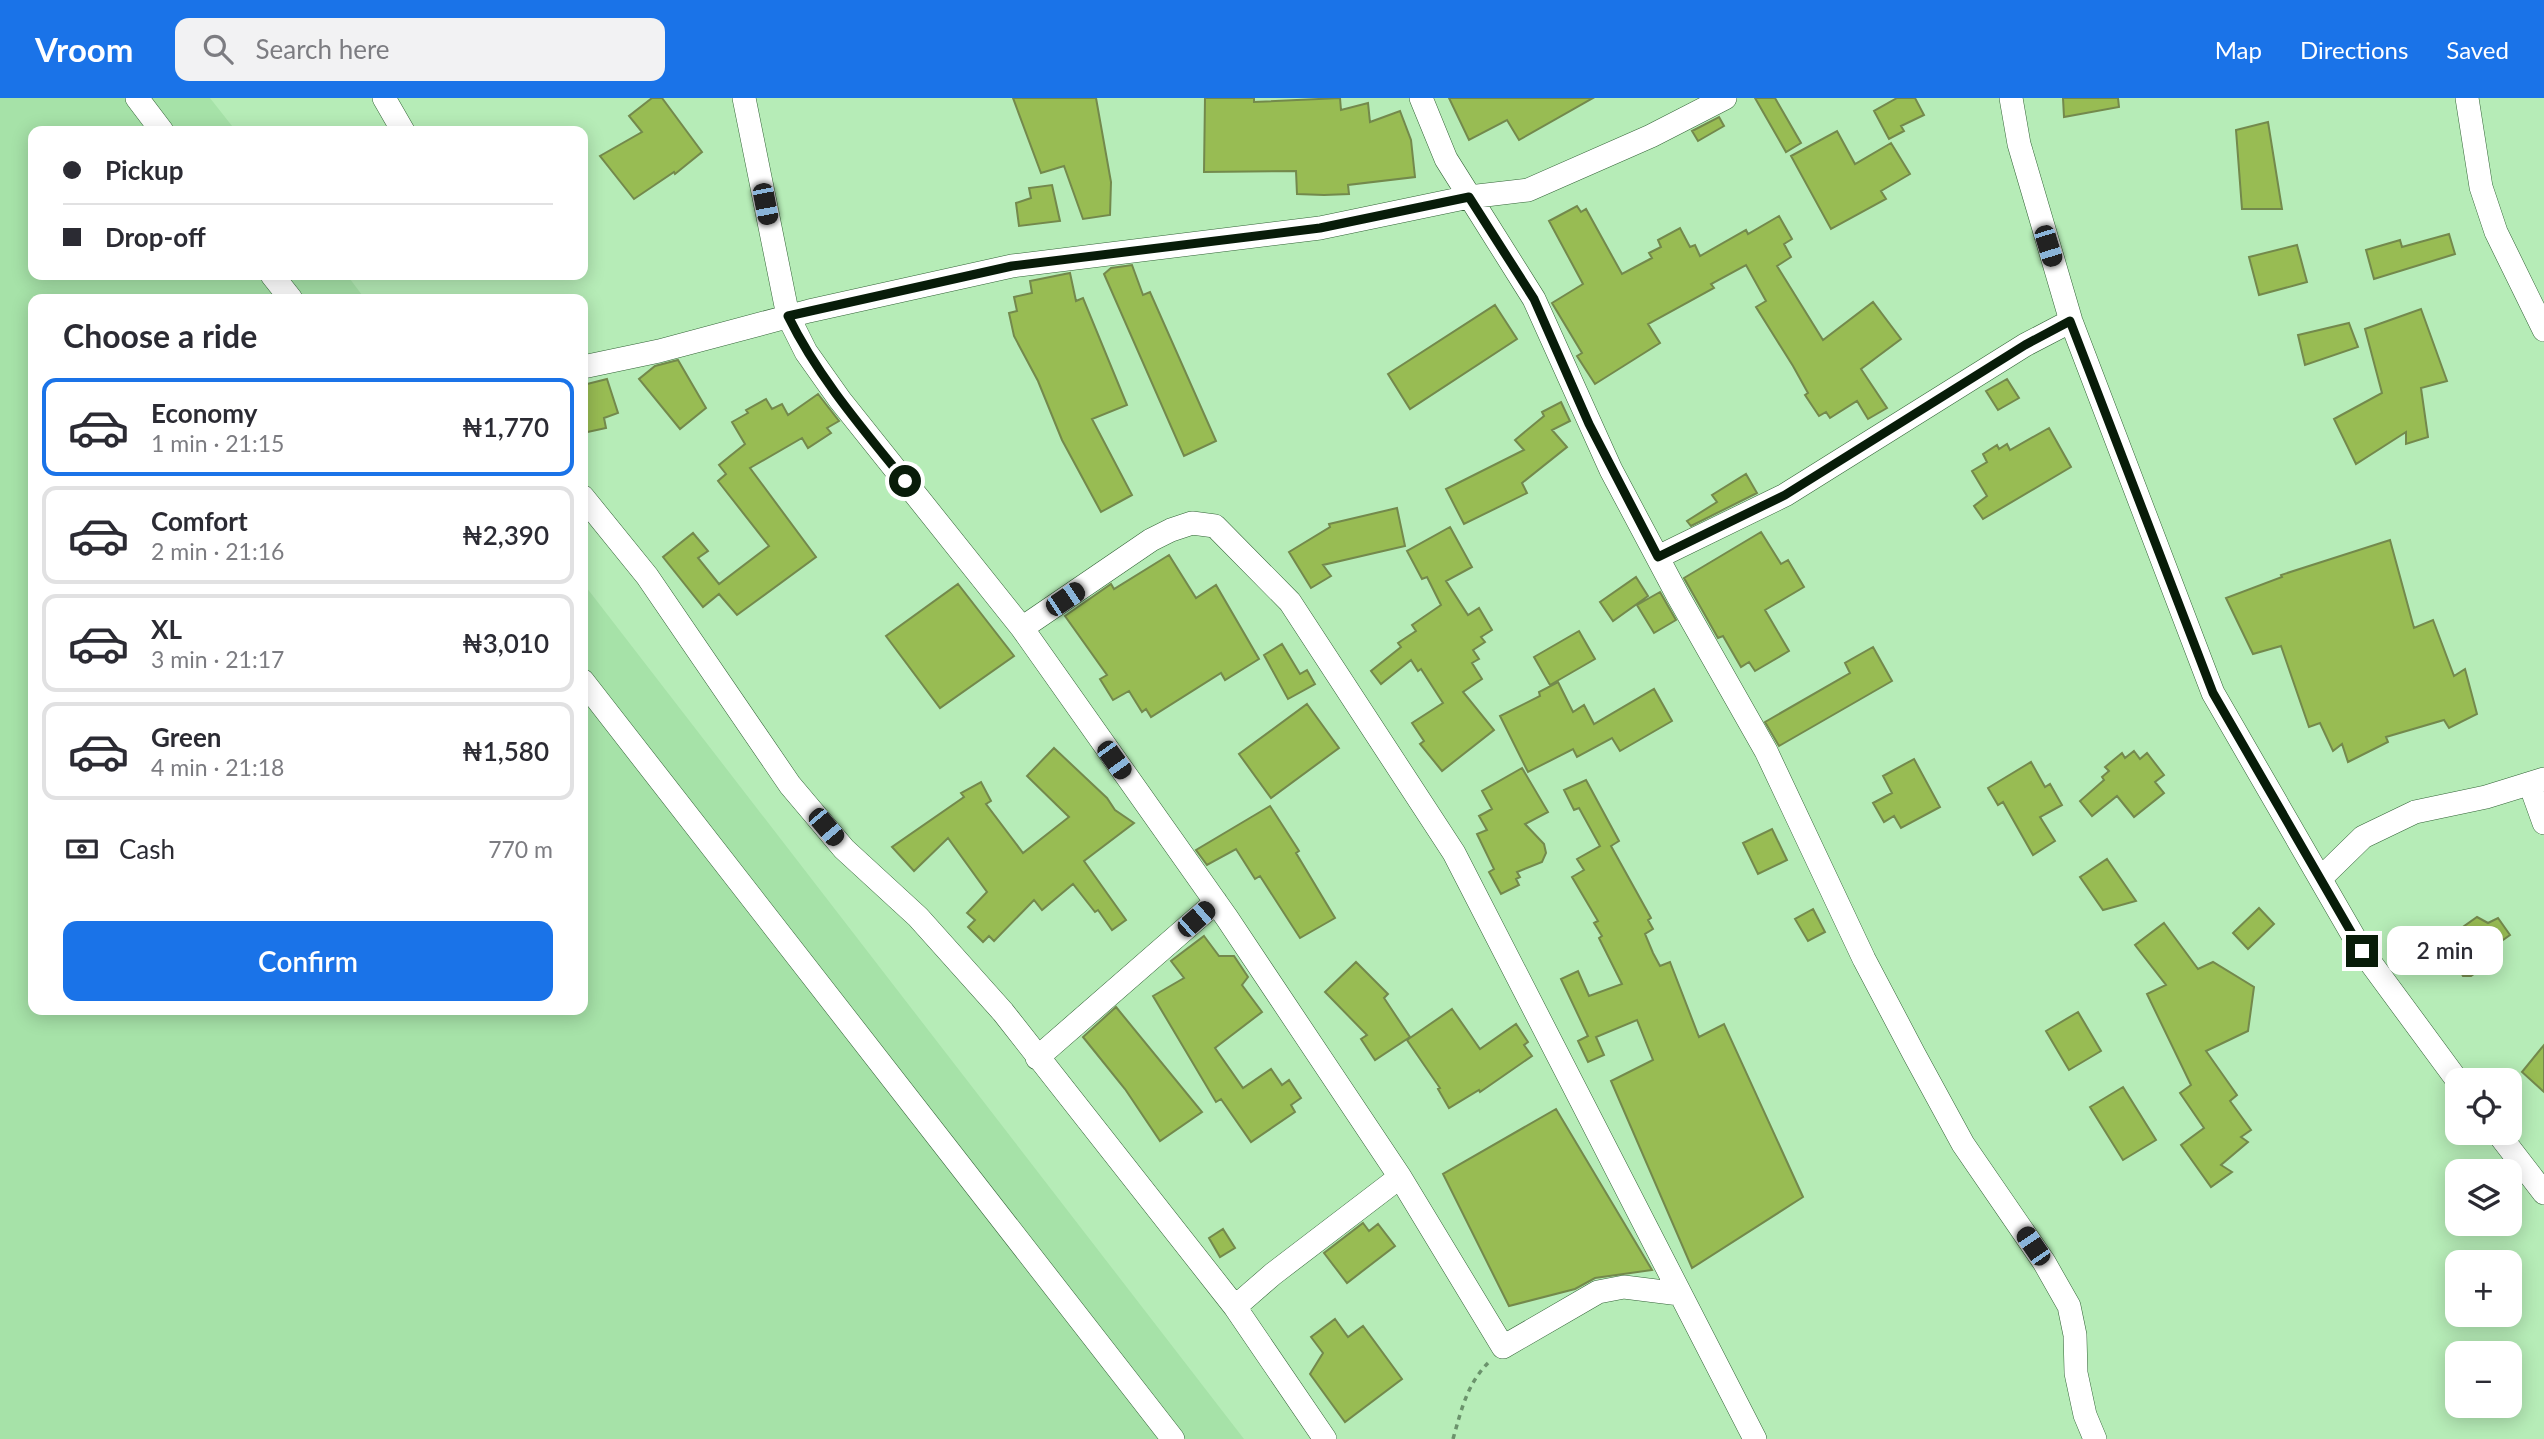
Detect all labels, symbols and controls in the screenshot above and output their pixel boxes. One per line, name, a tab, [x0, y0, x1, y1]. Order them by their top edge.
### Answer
search box	[175, 18, 665, 81]
text: Vroom	[35, 29, 133, 69]
icon: search	[199, 30, 237, 68]
text: Search here	[255, 33, 390, 65]
text: Map	[2215, 35, 2262, 64]
text: Directions	[2300, 35, 2408, 64]
text: Saved	[2446, 35, 2509, 64]
text: Pickup	[105, 154, 184, 186]
car	[751, 181, 780, 227]
text: Drop-off	[105, 221, 206, 253]
car	[2032, 223, 2065, 269]
text: Choose a ride	[63, 316, 257, 355]
icon: car	[67, 396, 130, 459]
text: Economy	[151, 397, 257, 429]
text: ₦1,770	[462, 411, 549, 443]
text: 1 min · 21:15	[151, 429, 284, 457]
route start	[889, 465, 921, 497]
icon: car	[67, 504, 130, 567]
text: Comfort	[151, 505, 248, 537]
text: ₦2,390	[462, 519, 549, 551]
text: 2 min · 21:16	[151, 537, 284, 565]
car	[1042, 579, 1089, 619]
icon: car	[67, 612, 130, 675]
text: XL	[151, 613, 182, 645]
text: ₦3,010	[462, 627, 549, 659]
text: 3 min · 21:17	[151, 645, 284, 673]
icon: car	[67, 720, 130, 783]
text: Green	[151, 721, 221, 753]
text: ₦1,580	[462, 735, 549, 767]
car	[1094, 737, 1135, 783]
text: 4 min · 21:18	[151, 753, 284, 781]
car	[805, 804, 848, 850]
icon: cash	[63, 830, 101, 868]
text: Cash	[119, 833, 175, 865]
text: 770 m	[488, 835, 553, 863]
car	[1174, 897, 1219, 941]
button: Confirm	[63, 921, 553, 1001]
callout: 2 min	[2386, 926, 2502, 976]
route end	[2346, 935, 2378, 967]
text: 2 min	[2417, 936, 2473, 964]
map controls	[2445, 1068, 2522, 1418]
button: locate	[2445, 1068, 2522, 1145]
button: layers	[2445, 1159, 2522, 1236]
car	[2013, 1223, 2054, 1269]
button: +	[2445, 1250, 2522, 1327]
button: −	[2445, 1341, 2522, 1418]

